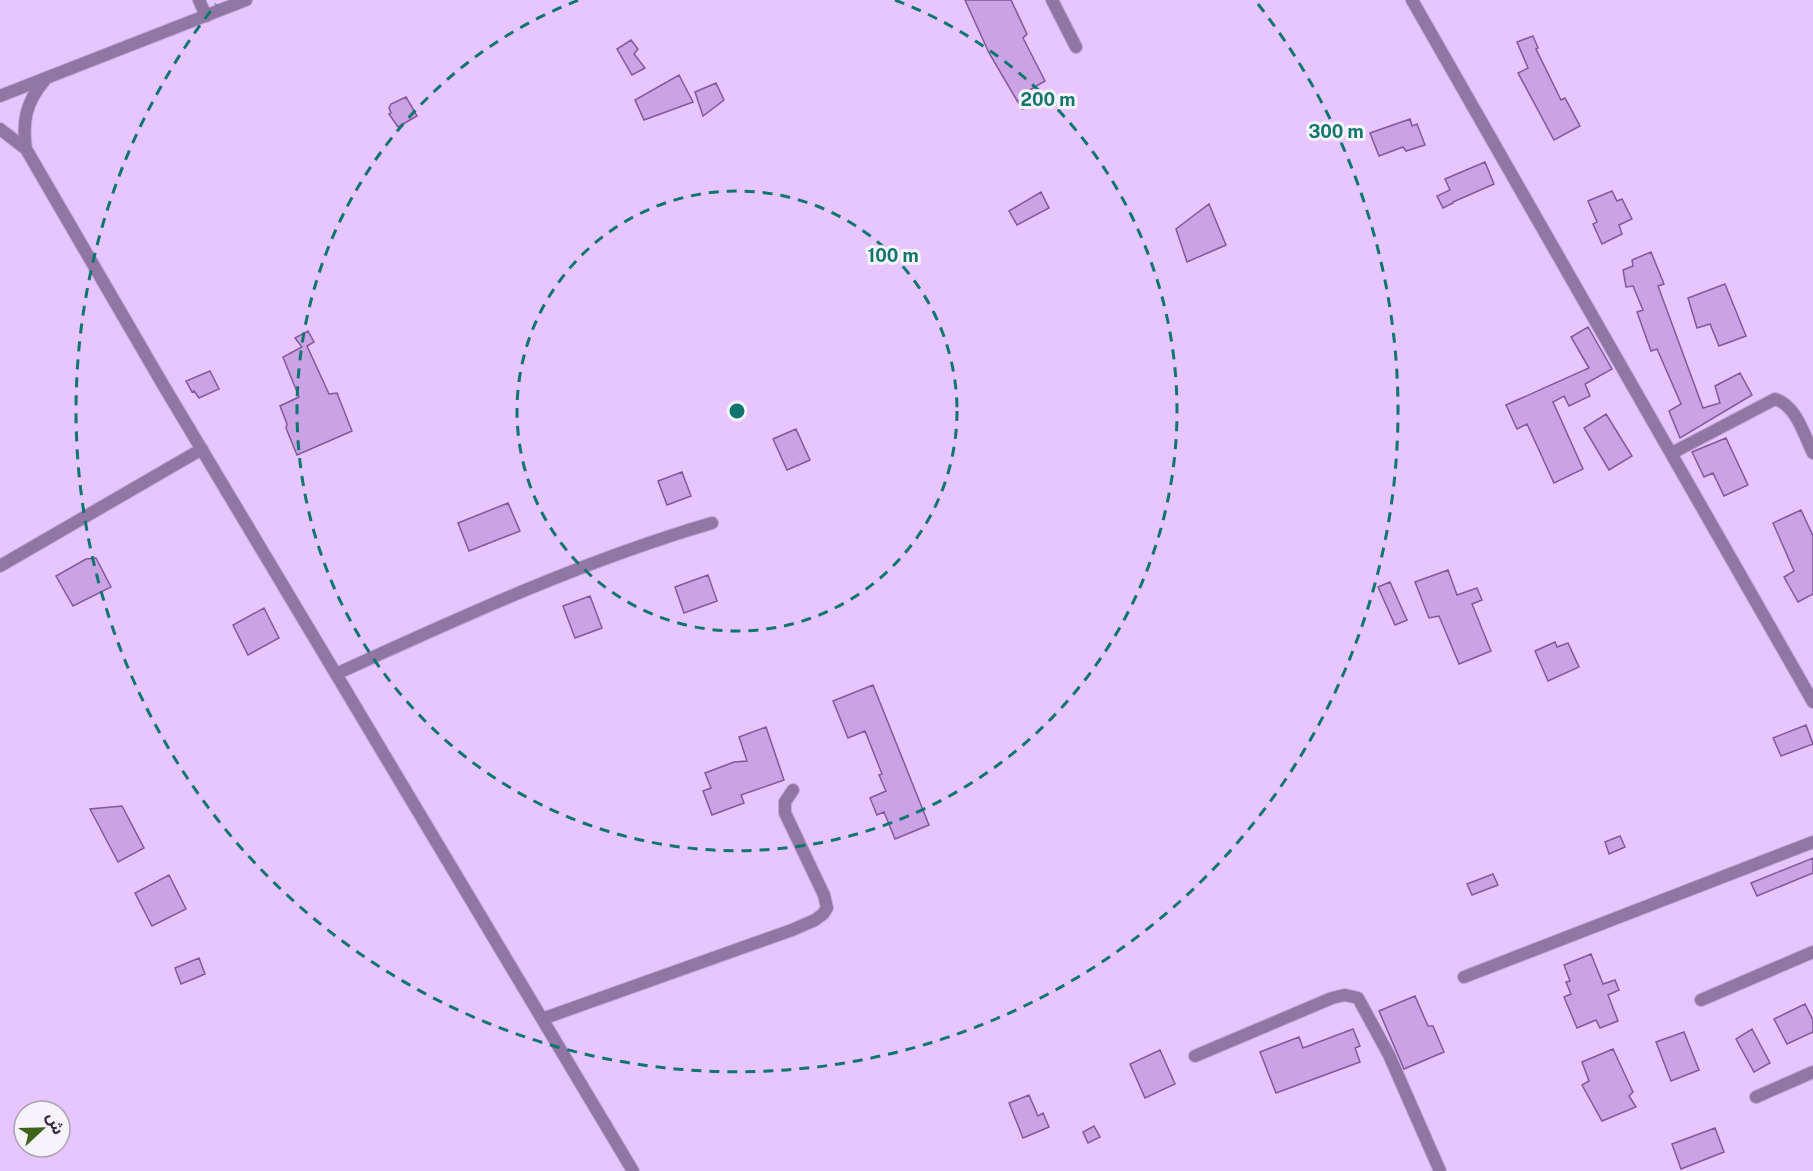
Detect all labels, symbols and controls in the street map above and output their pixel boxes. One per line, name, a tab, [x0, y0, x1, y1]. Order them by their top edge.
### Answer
text: 200 m	[1021, 89, 1075, 110]
text: 300 m	[1308, 121, 1364, 142]
text: 100 m	[867, 245, 919, 266]
centre of rings	[727, 401, 747, 421]
north arrow	[12, 1099, 72, 1159]
text: ش	[43, 1110, 68, 1137]

